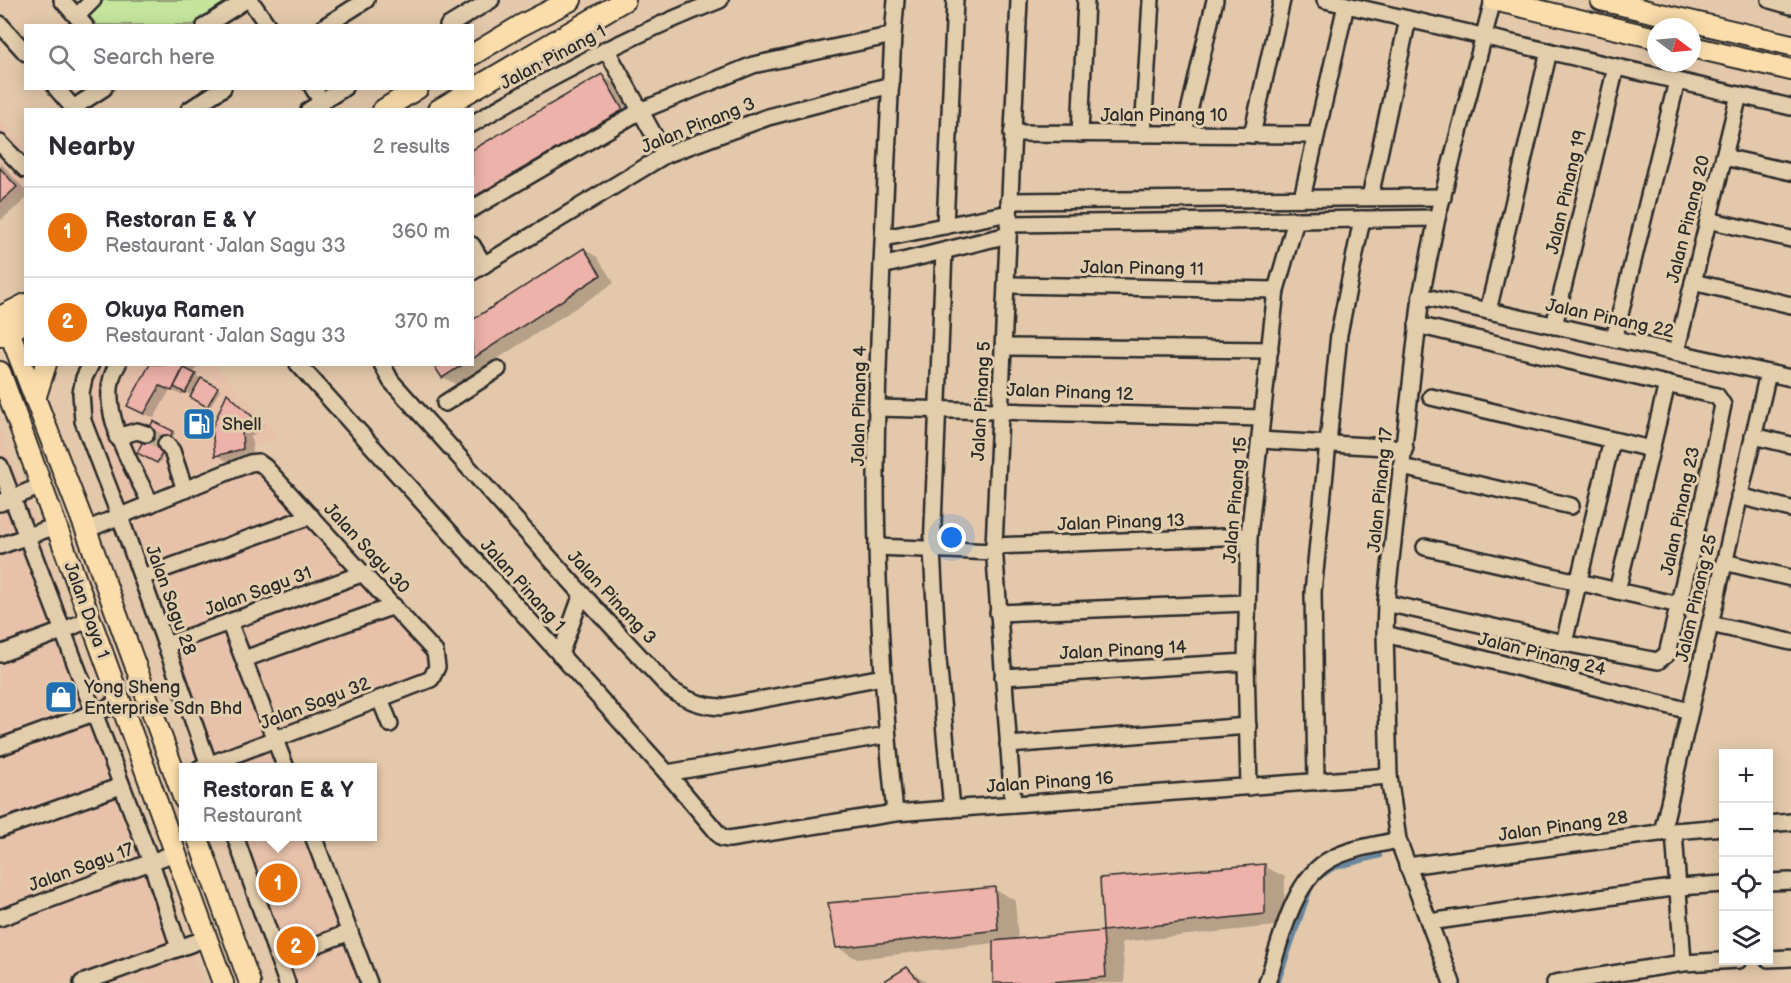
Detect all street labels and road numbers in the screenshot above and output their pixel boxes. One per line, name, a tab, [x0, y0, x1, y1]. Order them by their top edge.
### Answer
street label: Jalan Pinang 1	[497, 21, 610, 94]
street label: Jalan Pinang 3	[638, 93, 758, 158]
street label: Jalan Pinang 10	[1100, 105, 1228, 126]
street label: Jalan Pinang 19	[1542, 128, 1591, 256]
street label: Jalan Pinang 20	[1662, 153, 1714, 285]
street label: Jalan Pinang 11	[1080, 257, 1204, 280]
street label: Jalan Pinang 22	[1544, 295, 1676, 342]
street label: Jalan Pinang 5	[968, 341, 995, 461]
street label: Jalan Pinang 4	[848, 346, 871, 466]
street label: Jalan Pinang 12	[1006, 380, 1134, 405]
street label: Jalan Pinang 17	[1364, 426, 1398, 554]
street label: Jalan Pinang 15	[1220, 436, 1251, 564]
street label: Jalan Pinang 23	[1657, 445, 1704, 577]
street label: Jalan Sagu 30	[319, 499, 414, 598]
street label: Jalan Pinang 13	[1057, 510, 1185, 535]
street label: Jalan Pinang 25	[1672, 532, 1721, 664]
street label: Jalan Pinang 1	[476, 535, 569, 636]
street label: Jalan Sagu 28	[141, 542, 200, 658]
street label: Jalan Pinang 3	[563, 546, 660, 649]
street label: Jalan Daya 1	[59, 559, 114, 661]
street label: Jalan Sagu 31	[202, 562, 315, 621]
street label: Jalan Pinang 24	[1476, 628, 1608, 681]
street label: Jalan Pinang 14	[1059, 637, 1187, 664]
street label: Jalan Sagu 32	[257, 673, 373, 734]
street label: Jalan Pinang 16	[986, 768, 1114, 797]
street label: Jalan Pinang 28	[1497, 807, 1629, 846]
street label: Jalan Sagu 17	[26, 839, 137, 896]

